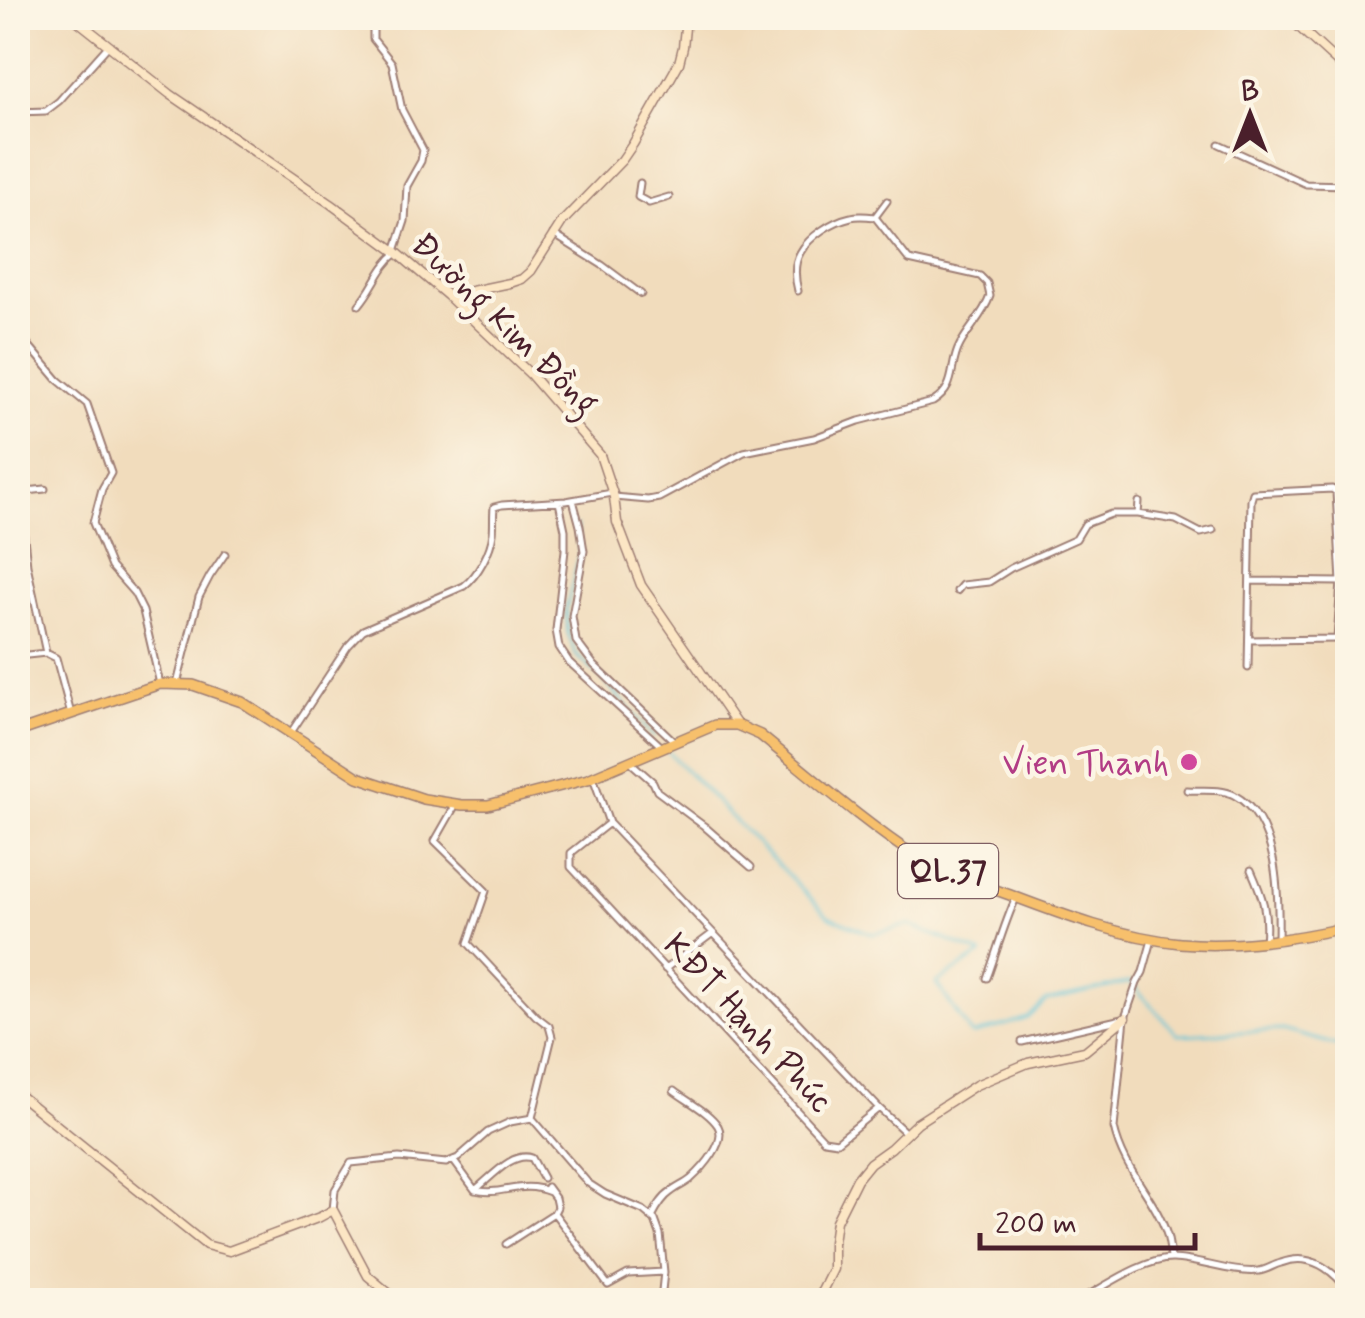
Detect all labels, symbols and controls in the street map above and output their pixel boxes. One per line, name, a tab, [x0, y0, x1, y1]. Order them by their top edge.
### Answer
north arrow	[1200, 65, 1300, 165]
text: B	[1241, 74, 1259, 111]
street label: Đường Kim Đồng	[398, 223, 609, 429]
place label: Vien Thanh	[1002, 741, 1169, 787]
marker: Vien Thanh	[1178, 751, 1200, 773]
road number: QL.37	[898, 844, 998, 898]
street label: KĐT Hạnh Phúc	[652, 924, 843, 1123]
scale bar	[980, 1188, 1195, 1250]
text: 200 m	[995, 1205, 1077, 1244]

